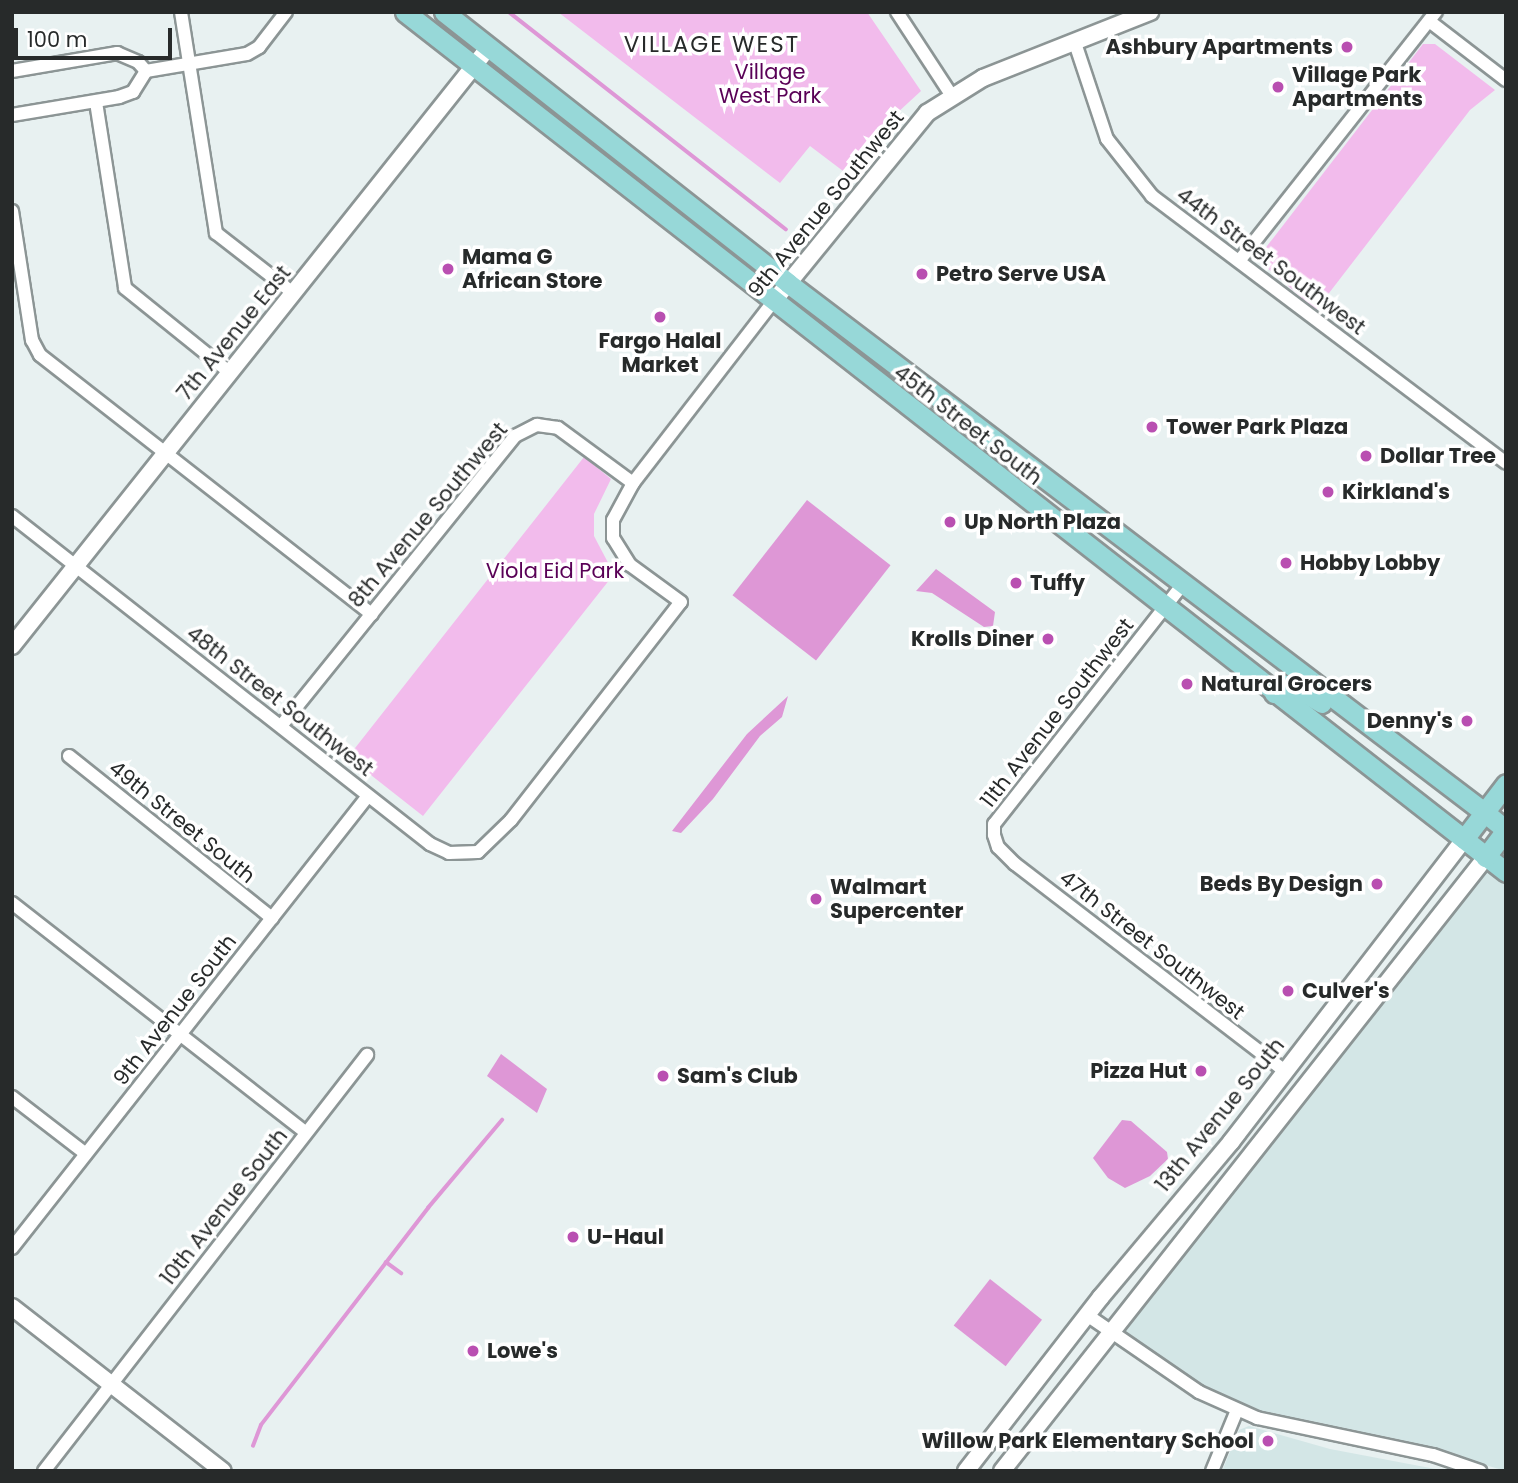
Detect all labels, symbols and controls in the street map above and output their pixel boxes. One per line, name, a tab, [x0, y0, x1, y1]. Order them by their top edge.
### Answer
scale bar	[18, 14, 175, 58]
text: 100 m	[27, 25, 87, 54]
district label: VILLAGE WEST	[625, 30, 799, 58]
place label: Ashbury Apartments	[1105, 34, 1333, 60]
marker: Ashbury Apartments	[1339, 39, 1355, 55]
park label: Village West Park	[719, 59, 821, 109]
place label: Village Park Apartments	[1292, 62, 1423, 112]
marker: Village Park Apartments	[1270, 79, 1286, 95]
street label: 9th Avenue Southwest	[743, 105, 909, 303]
street label: 44th Street Southwest	[1172, 182, 1370, 340]
place label: Mama G African Store	[462, 244, 603, 294]
street label: 7th Avenue East	[172, 260, 296, 406]
marker: Mama G African Store	[440, 261, 456, 277]
place label: Petro Serve USA	[936, 261, 1106, 287]
marker: Petro Serve USA	[914, 266, 930, 282]
marker: Fargo Halal Market	[652, 309, 668, 325]
place label: Fargo Halal Market	[598, 328, 722, 378]
street label: 45th Street South	[889, 360, 1047, 490]
place label: Tower Park Plaza	[1166, 414, 1348, 440]
street label: 8th Avenue Southwest	[343, 417, 513, 613]
marker: Tower Park Plaza	[1144, 419, 1160, 435]
place label: Dollar Tree	[1380, 443, 1496, 469]
marker: Dollar Tree	[1358, 448, 1374, 464]
place label: Kirkland's	[1342, 479, 1450, 505]
marker: Kirkland's	[1320, 484, 1336, 500]
place label: Up North Plaza	[964, 509, 1121, 535]
marker: Up North Plaza	[942, 514, 958, 530]
place label: Hobby Lobby	[1300, 550, 1440, 576]
marker: Hobby Lobby	[1278, 555, 1294, 571]
park label: Viola Eid Park	[486, 558, 624, 584]
place label: Tuffy	[1030, 570, 1085, 596]
marker: Tuffy	[1008, 575, 1024, 591]
street label: 11th Avenue Southwest	[975, 613, 1139, 813]
street label: 48th Street Southwest	[182, 620, 378, 782]
place label: Krolls Diner	[911, 626, 1034, 652]
marker: Krolls Diner	[1040, 631, 1056, 647]
place label: Natural Grocers	[1201, 671, 1372, 697]
marker: Natural Grocers	[1179, 676, 1195, 692]
place label: Denny's	[1367, 708, 1453, 734]
marker: Denny's	[1459, 713, 1475, 729]
street label: 49th Street South	[104, 755, 260, 889]
street label: 47th Street Southwest	[1055, 865, 1249, 1025]
place label: Beds By Design	[1200, 871, 1363, 897]
place label: Walmart Supercenter	[830, 874, 963, 924]
marker: Beds By Design	[1369, 876, 1385, 892]
marker: Walmart Supercenter	[808, 891, 824, 907]
street label: 9th Avenue South	[108, 929, 242, 1091]
place label: Culver's	[1302, 978, 1390, 1004]
marker: Culver's	[1280, 983, 1296, 999]
street label: 13th Avenue South	[1150, 1033, 1290, 1197]
place label: Pizza Hut	[1090, 1058, 1187, 1084]
place label: Sam's Club	[677, 1063, 798, 1089]
marker: Pizza Hut	[1193, 1063, 1209, 1079]
marker: Sam's Club	[655, 1068, 671, 1084]
street label: 10th Avenue South	[155, 1124, 293, 1290]
place label: U-Haul	[587, 1224, 664, 1250]
marker: U-Haul	[565, 1229, 581, 1245]
place label: Lowe's	[487, 1338, 558, 1364]
marker: Lowe's	[465, 1343, 481, 1359]
place label: Willow Park Elementary School	[921, 1428, 1254, 1454]
marker: Willow Park Elementary School	[1260, 1433, 1276, 1449]

